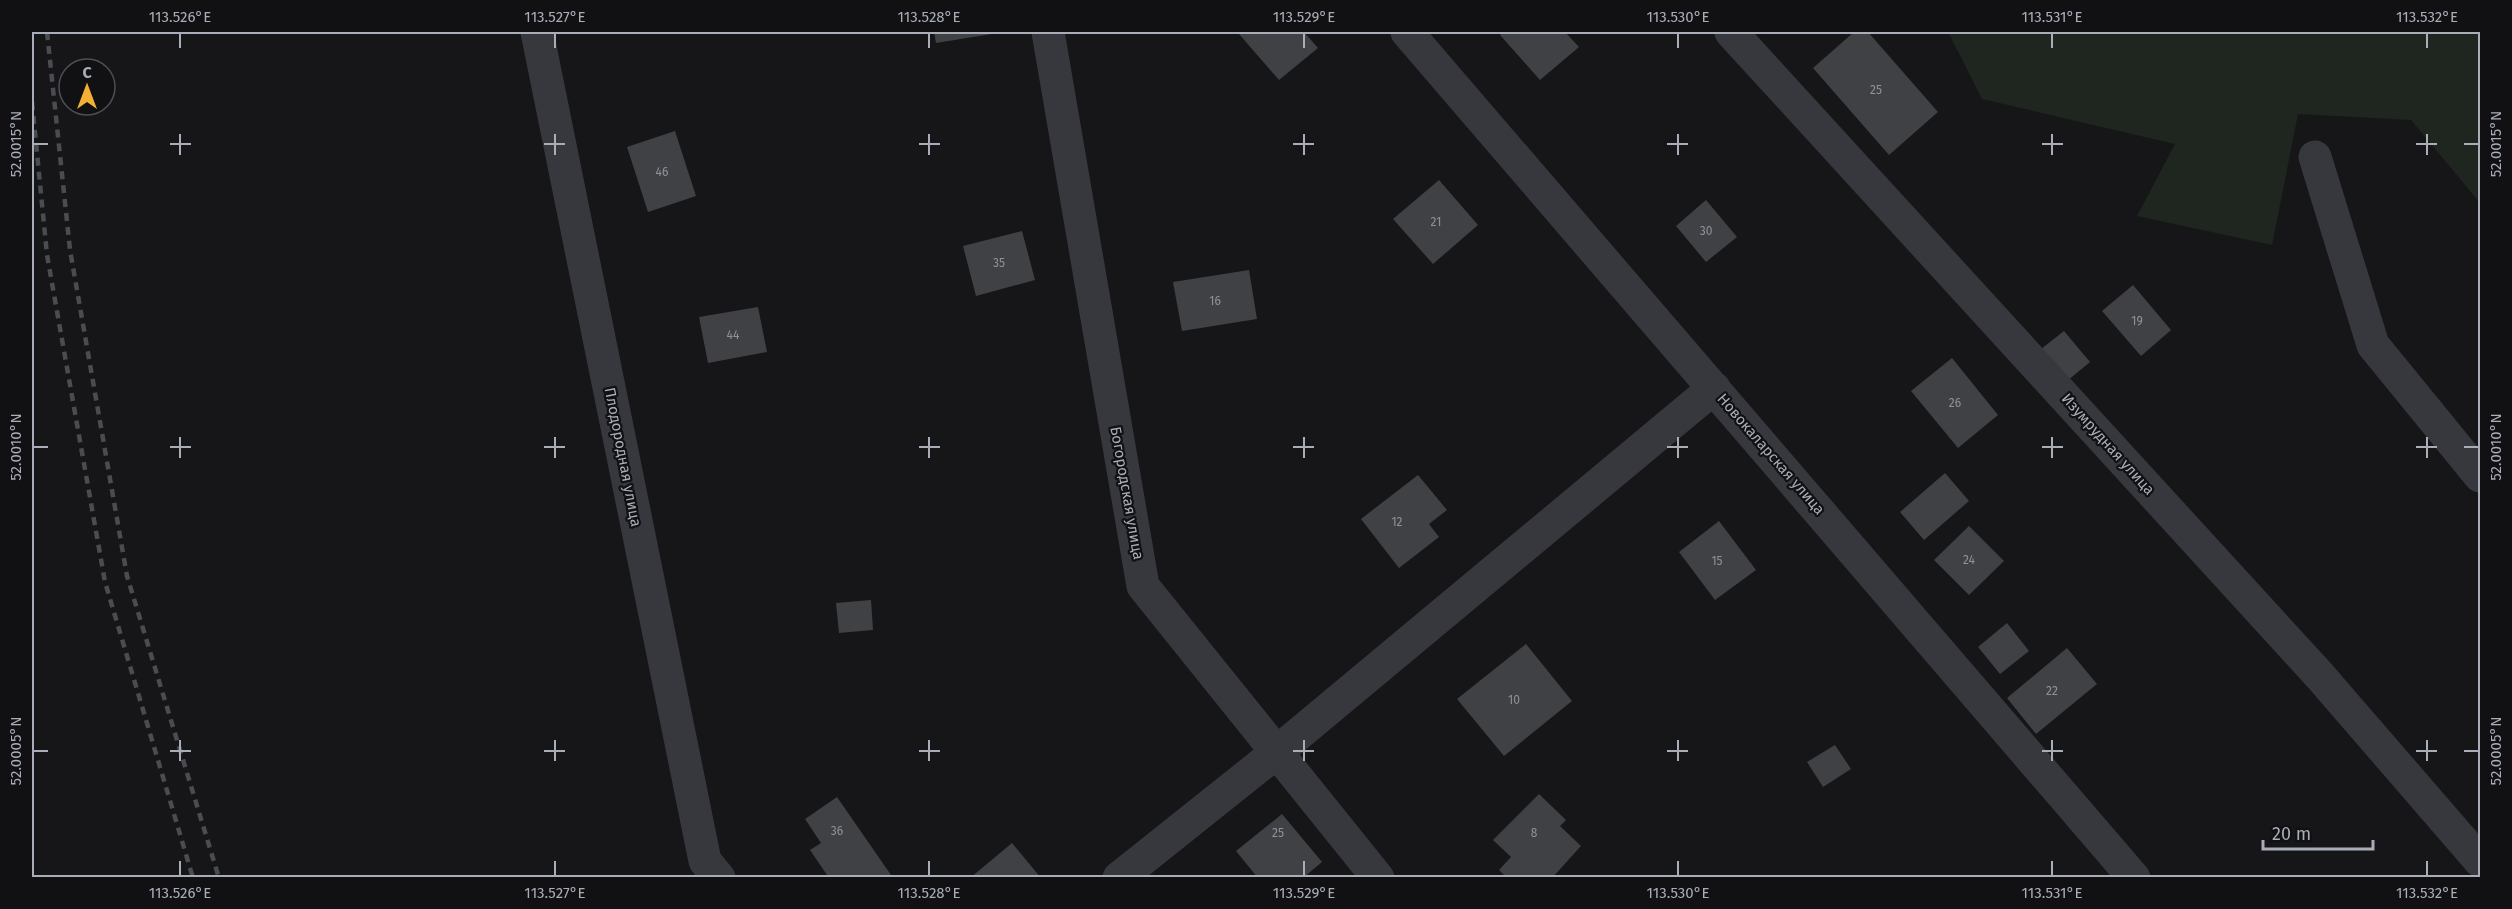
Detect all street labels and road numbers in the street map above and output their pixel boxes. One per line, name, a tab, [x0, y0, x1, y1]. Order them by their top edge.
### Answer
street label: Плодородная улица	[601, 386, 645, 528]
street label: Новокаларская улица	[1714, 390, 1828, 518]
street label: Изумрудная улица	[2058, 390, 2158, 498]
street label: Богородская улица	[1106, 425, 1148, 561]

